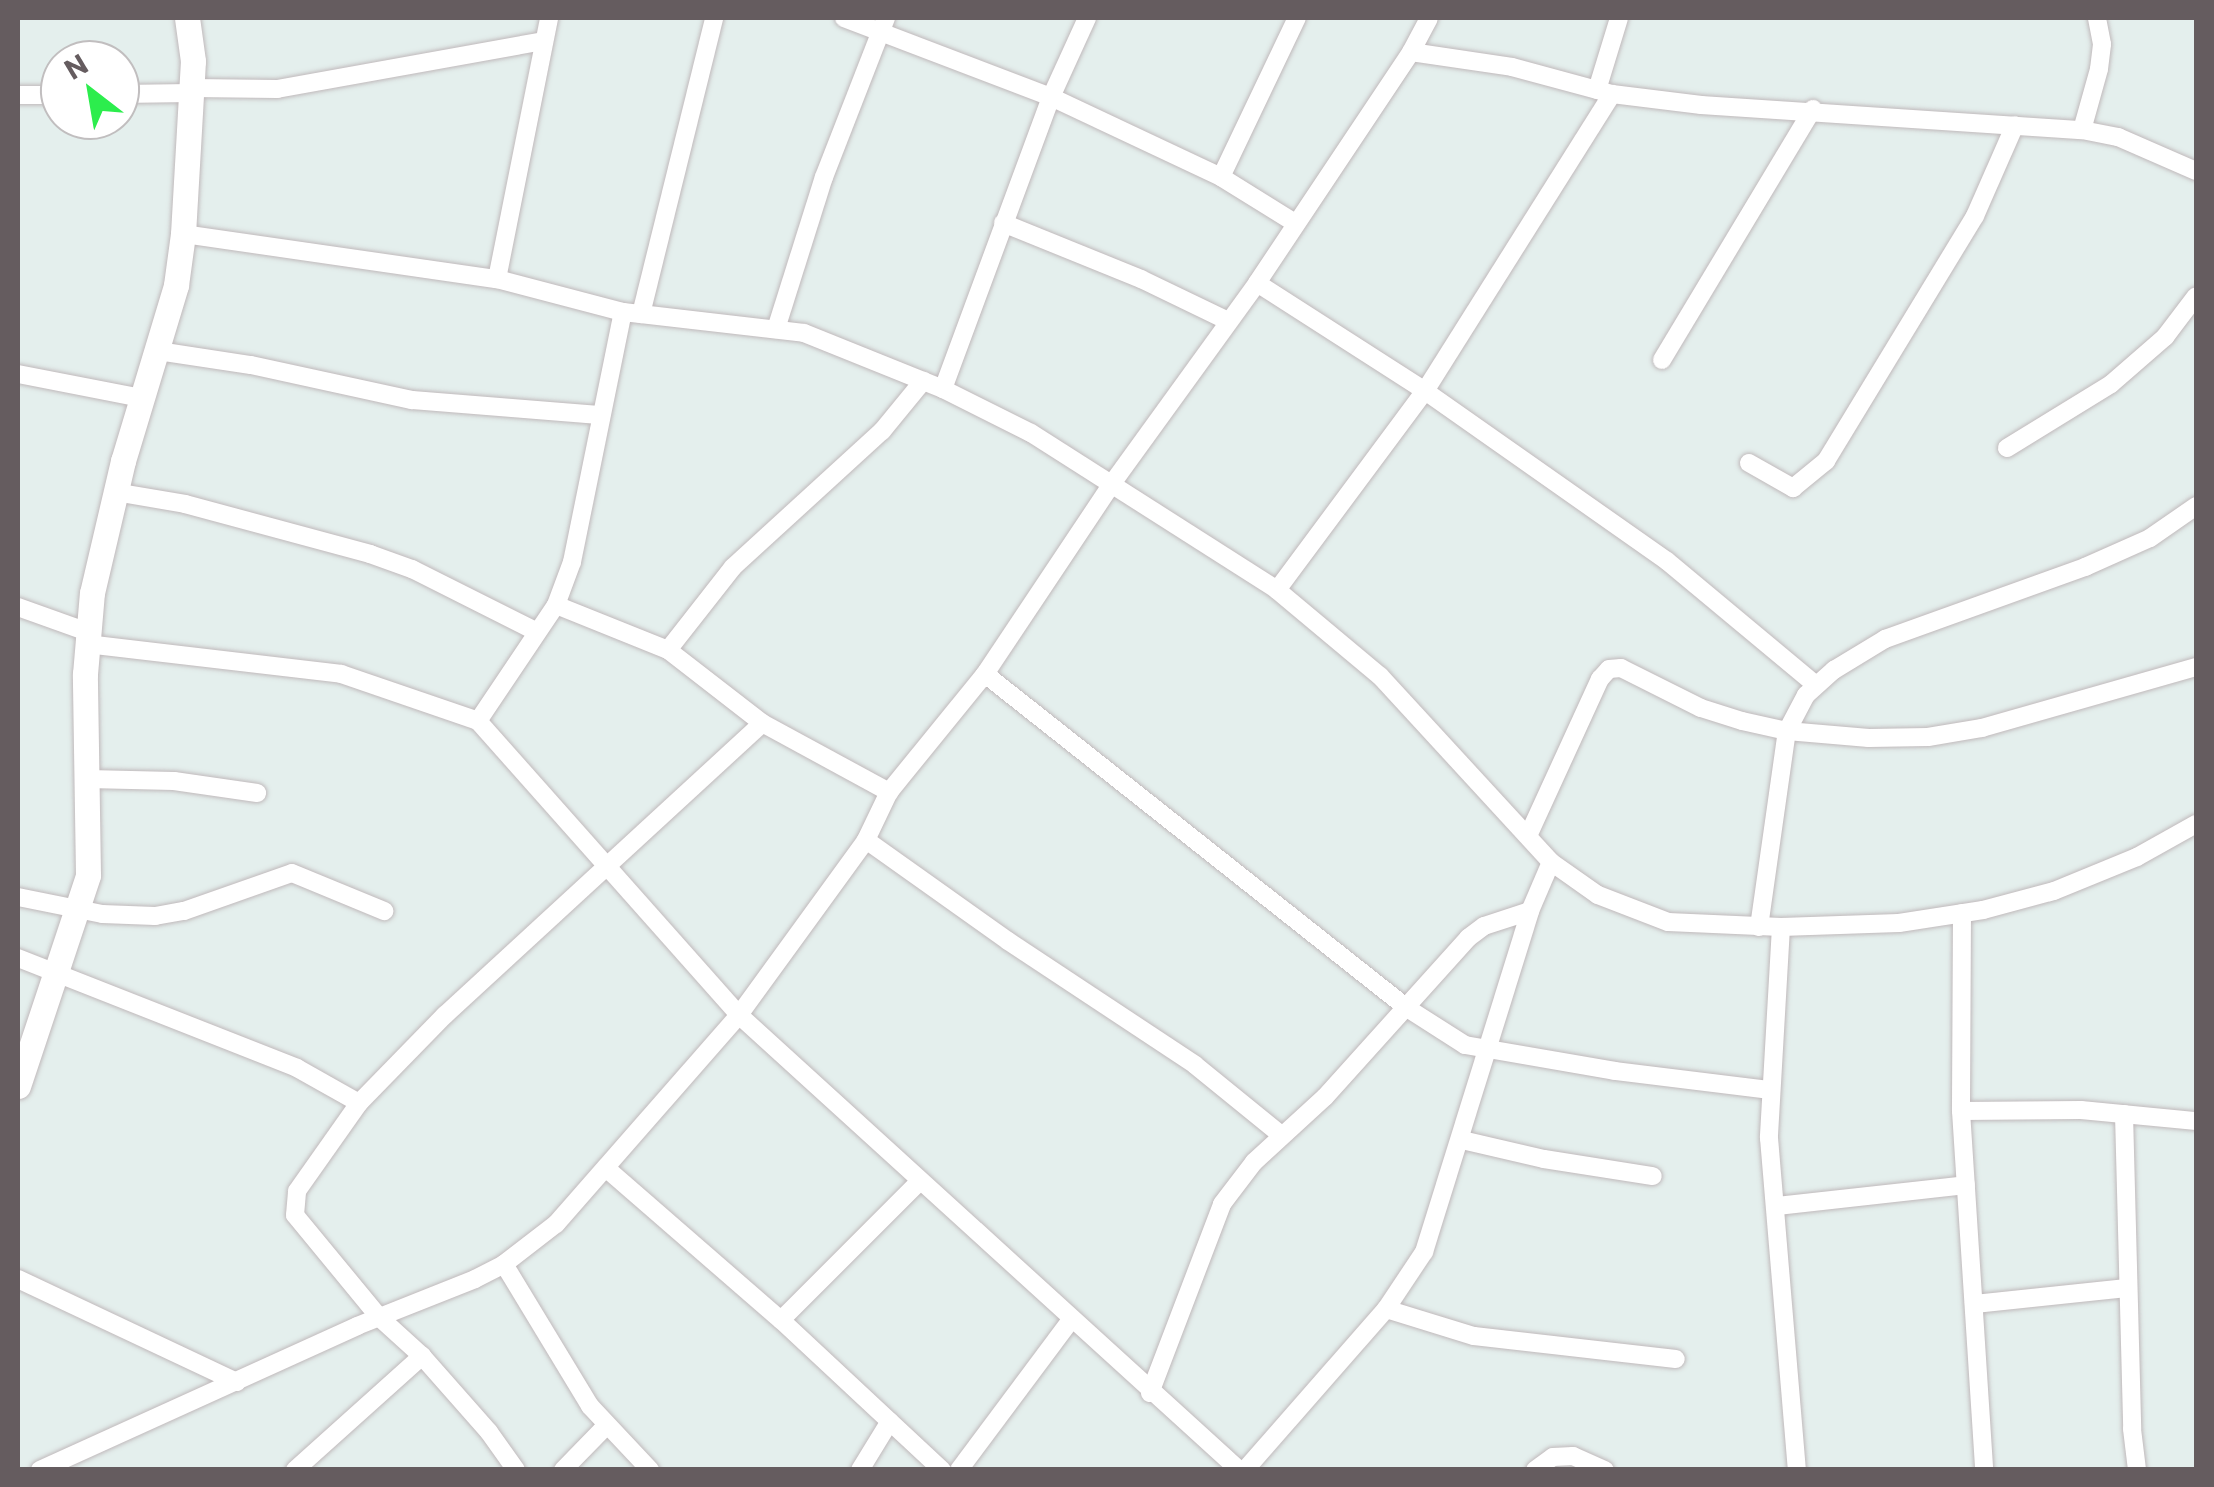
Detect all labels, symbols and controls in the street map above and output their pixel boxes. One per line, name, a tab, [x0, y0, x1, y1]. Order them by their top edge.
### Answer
north arrow	[40, 40, 140, 140]
text: N	[58, 46, 93, 86]

